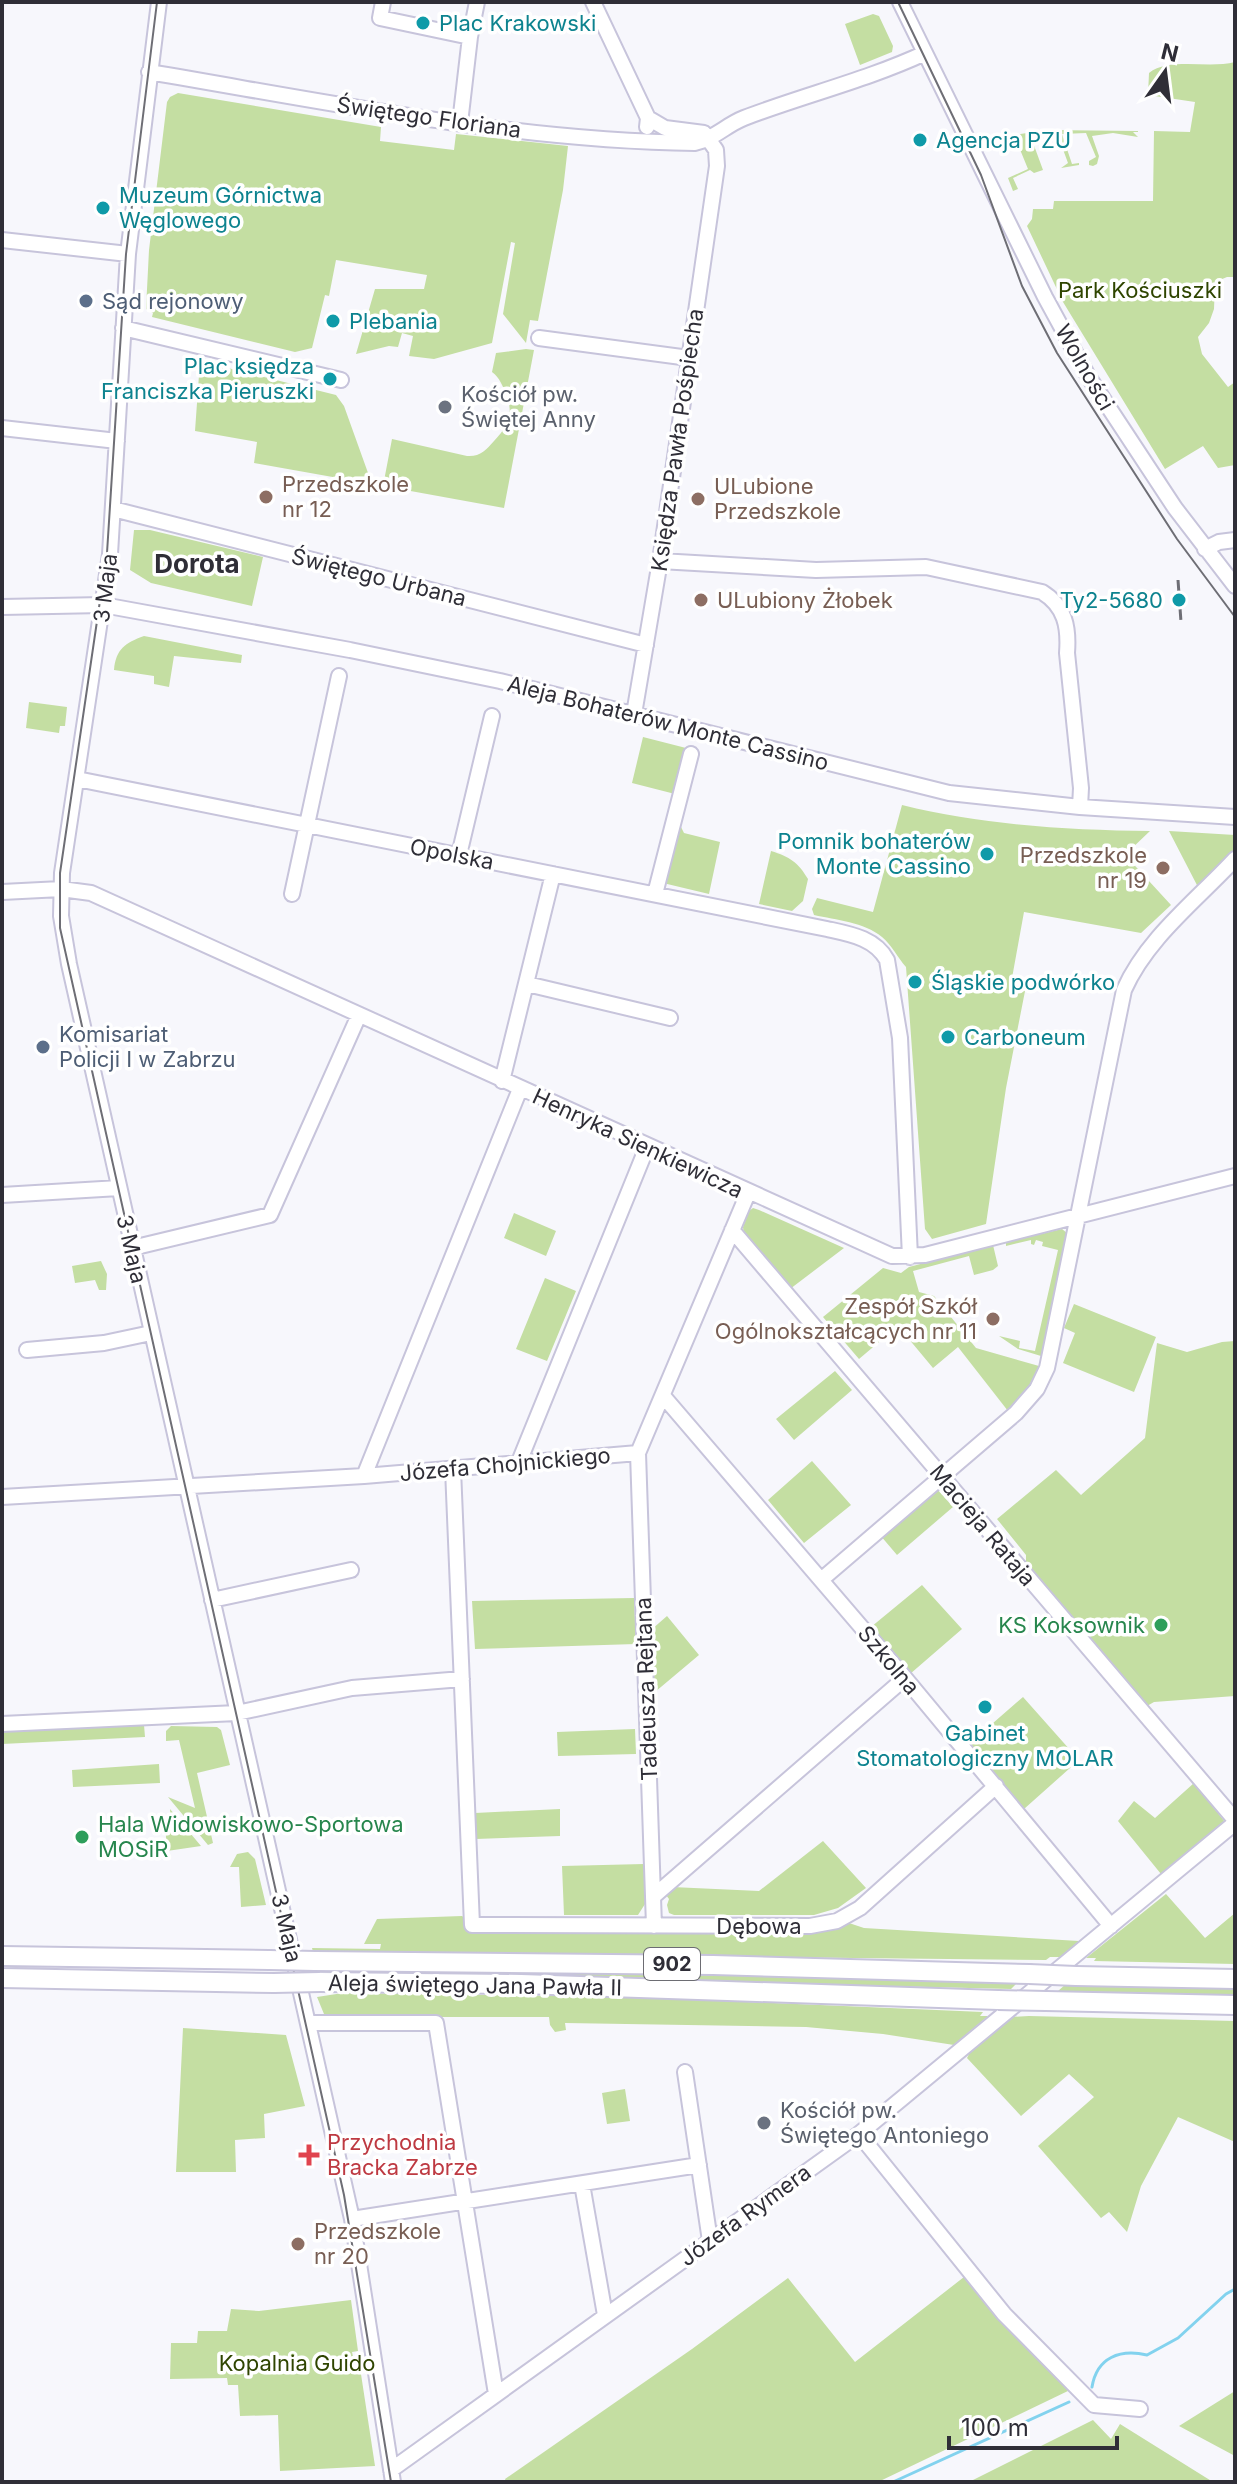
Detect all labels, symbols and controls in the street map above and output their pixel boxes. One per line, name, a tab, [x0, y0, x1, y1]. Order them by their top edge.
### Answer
place label: Plac Krakowski	[439, 10, 596, 36]
marker: Plac Krakowski	[414, 14, 432, 32]
north arrow	[1125, 32, 1205, 112]
text: N	[1159, 38, 1181, 67]
street label: Świętego Floriana	[335, 91, 523, 143]
place label: Agencja PZU	[936, 127, 1071, 153]
marker: Agencja PZU	[911, 131, 929, 149]
place label: Muzeum Górnictwa Węglowego	[119, 182, 322, 233]
marker: Muzeum Górnictwa Węglowego	[94, 199, 112, 217]
park label: Park Kościuszki	[1058, 277, 1222, 303]
place label: Sąd rejonowy	[102, 288, 244, 314]
marker: Sąd rejonowy	[77, 292, 95, 310]
street label: Księdza Pawła Pośpiecha	[646, 307, 708, 573]
place label: Plebania	[349, 308, 438, 334]
marker: Plebania	[324, 312, 342, 330]
street label: Wolności	[1050, 319, 1120, 415]
place label: Plac księdza Franciszka Pieruszki	[101, 353, 314, 404]
marker: Plac księdza Franciszka Pieruszki	[321, 370, 339, 388]
place label: Kościół pw. Świętej Anny	[461, 381, 596, 432]
marker: Kościół pw. Świętej Anny	[436, 398, 454, 416]
place label: Przedszkole nr 12	[282, 471, 409, 522]
place label: ULubione Przedszkole	[714, 473, 841, 524]
marker: Przedszkole nr 12	[257, 488, 275, 506]
marker: ULubione Przedszkole	[689, 490, 707, 508]
street label: Świętego Urbana	[289, 543, 469, 611]
district label: Dorota	[154, 548, 240, 579]
street label: 3 Maja	[88, 552, 122, 624]
place label: ULubiony Żłobek	[717, 587, 893, 613]
place label: Ty2-5680	[1060, 587, 1163, 613]
marker: ULubiony Żłobek	[692, 591, 710, 609]
marker: Ty2-5680	[1170, 591, 1188, 609]
street label: Aleja Bohaterów Monte Cassino	[505, 670, 831, 776]
place label: Pomnik bohaterów Monte Cassino	[777, 828, 971, 879]
street label: Opolska	[408, 833, 496, 875]
place label: Przedszkole nr 19	[1020, 842, 1147, 893]
marker: Pomnik bohaterów Monte Cassino	[978, 845, 996, 863]
marker: Przedszkole nr 19	[1154, 859, 1172, 877]
place label: Śląskie podwórko	[931, 969, 1115, 995]
marker: Śląskie podwórko	[906, 973, 924, 991]
place label: Komisariat Policji I w Zabrzu	[59, 1021, 236, 1072]
place label: Carboneum	[964, 1024, 1086, 1050]
marker: Carboneum	[939, 1028, 957, 1046]
marker: Komisariat Policji I w Zabrzu	[34, 1038, 52, 1056]
street label: Henryka Sienkiewicza	[529, 1083, 747, 1203]
street label: 3 Maja	[111, 1212, 153, 1286]
place label: Zespół Szkół Ogólnokształcących nr 11	[715, 1293, 978, 1344]
marker: Zespół Szkół Ogólnokształcących nr 11	[984, 1310, 1002, 1328]
street label: Józefa Chojnickiego	[398, 1442, 612, 1486]
street label: Macieja Rataja	[925, 1459, 1041, 1591]
street label: Tadeusza Rejtana	[630, 1597, 662, 1781]
place label: KS Koksownik	[998, 1612, 1145, 1638]
marker: KS Koksownik	[1152, 1616, 1170, 1634]
street label: Szkolna	[853, 1620, 925, 1700]
marker: Gabinet Stomatologiczny MOLAR	[976, 1698, 994, 1716]
place label: Gabinet Stomatologiczny MOLAR	[856, 1720, 1114, 1771]
place label: Hala Widowiskowo-Sportowa MOSiR	[98, 1811, 404, 1862]
marker: Hala Widowiskowo-Sportowa MOSiR	[73, 1828, 91, 1846]
street label: 3 Maja	[266, 1891, 308, 1965]
street label: Dębowa	[716, 1913, 802, 1939]
road number: 902	[644, 1948, 700, 1980]
street label: Aleja świętego Jana Pawła II	[328, 1969, 622, 2001]
place label: Kościół pw. Świętego Antoniego	[780, 2097, 989, 2148]
marker: Kościół pw. Świętego Antoniego	[755, 2114, 773, 2132]
place label: Przychodnia Bracka Zabrze	[327, 2129, 478, 2180]
marker: Przychodnia Bracka Zabrze	[298, 2144, 320, 2166]
street label: Józefa Rymera	[674, 2159, 816, 2271]
place label: Przedszkole nr 20	[314, 2218, 441, 2269]
marker: Przedszkole nr 20	[289, 2235, 307, 2253]
park label: Kopalnia Guido	[219, 2350, 375, 2376]
scale bar	[949, 2400, 1117, 2450]
text: 100 m	[961, 2413, 1029, 2442]

